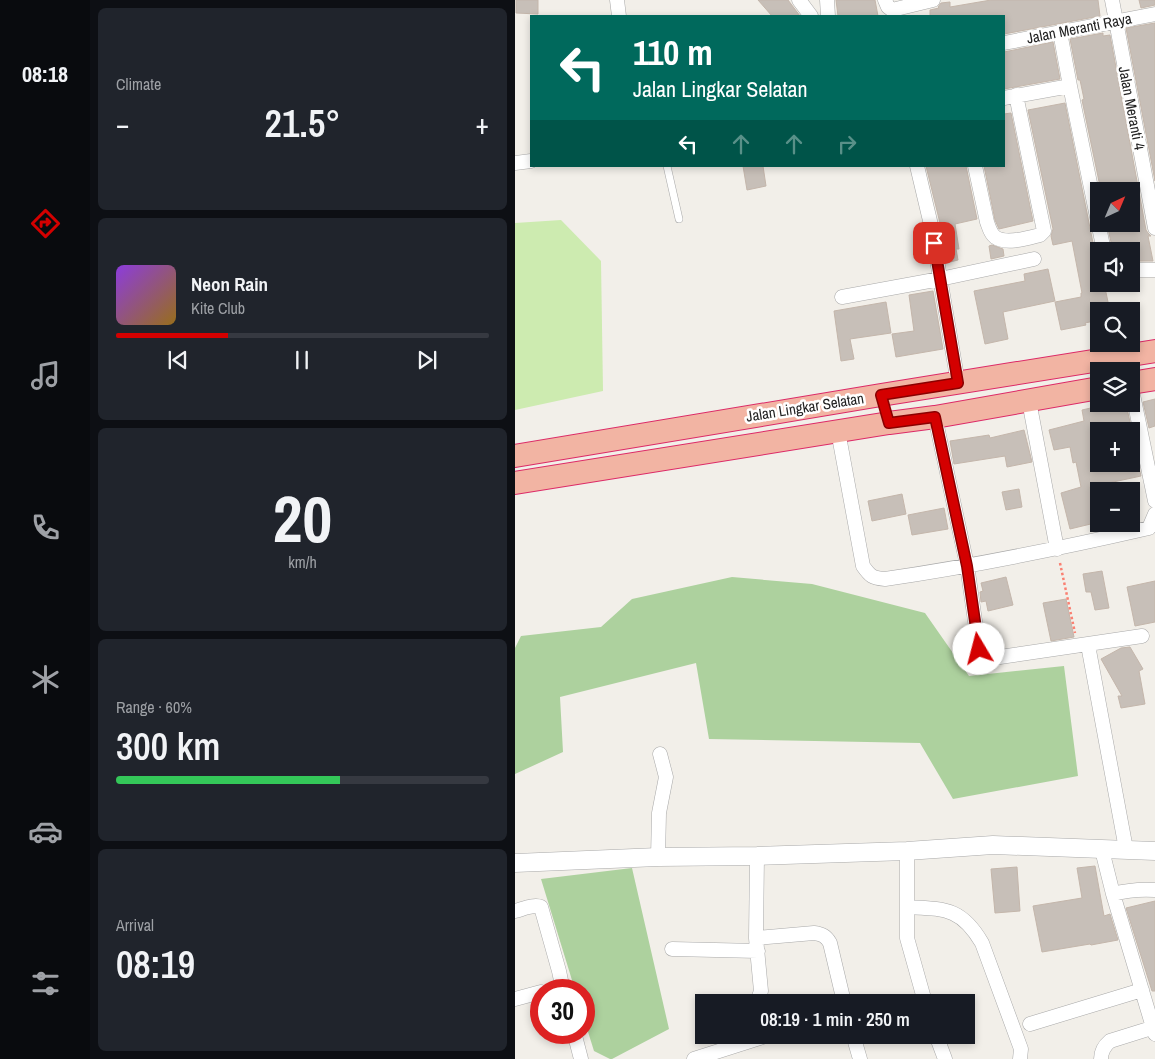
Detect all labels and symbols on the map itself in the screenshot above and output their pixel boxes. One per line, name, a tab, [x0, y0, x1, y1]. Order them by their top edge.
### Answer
street label: Jalan Meranti Raya	[1025, 7, 1134, 48]
street label: Jalan Meranti 4	[1114, 64, 1150, 152]
north arrow	[1090, 182, 1140, 232]
pin	[913, 222, 955, 264]
street label: Jalan Lingkar Selatan	[745, 387, 865, 427]
position arrow	[952, 622, 1004, 674]
speed limit sign: 30	[530, 979, 595, 1044]

